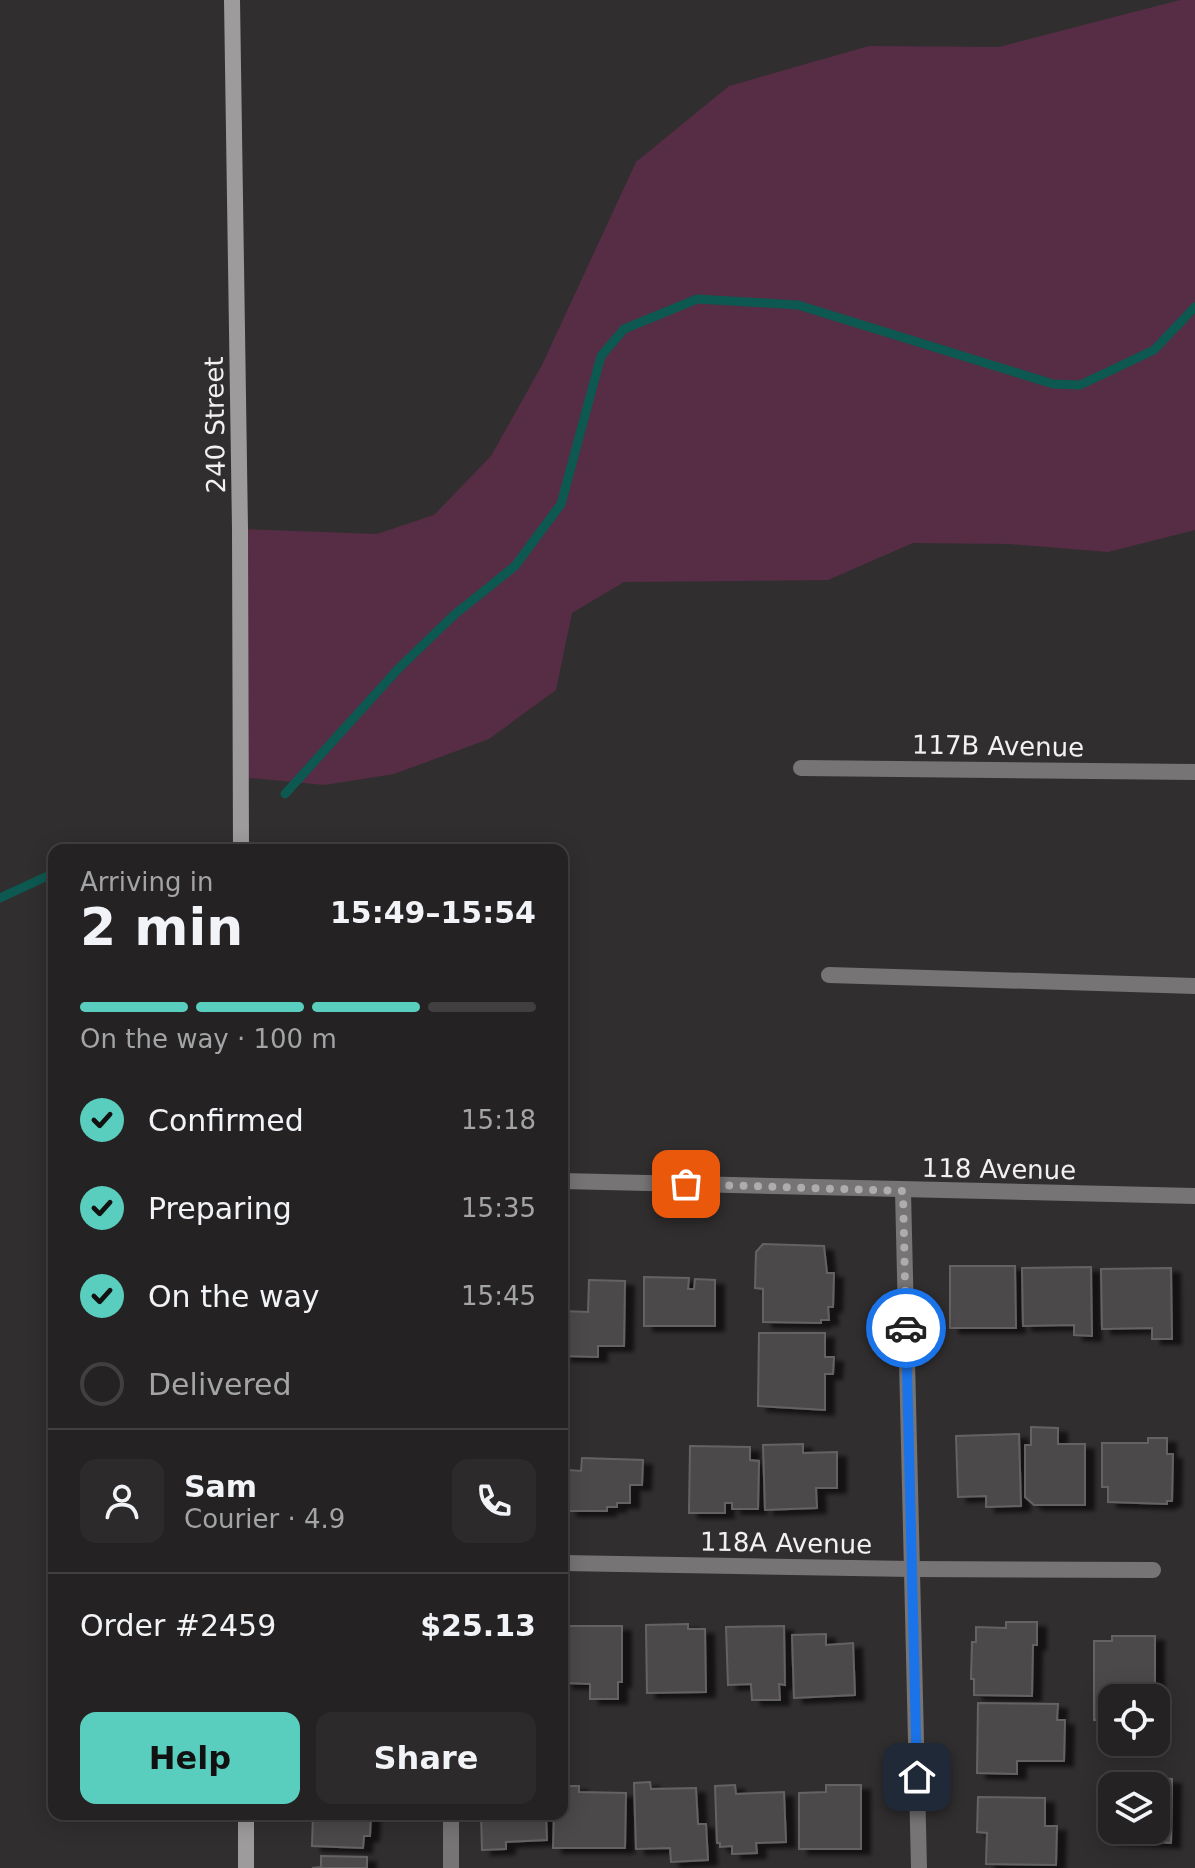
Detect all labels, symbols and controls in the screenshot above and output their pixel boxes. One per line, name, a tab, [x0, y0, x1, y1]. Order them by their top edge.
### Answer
street label: 240 Street	[199, 356, 231, 494]
street label: 117B Avenue	[912, 729, 1084, 763]
text: Arriving in	[80, 867, 214, 897]
text: 15:49–15:54	[330, 895, 536, 930]
text: 2 min	[80, 897, 243, 957]
text: On the way · 100 m	[80, 1024, 337, 1054]
icon: check	[80, 1098, 124, 1142]
text: Confirmed	[148, 1103, 304, 1138]
text: 15:18	[461, 1105, 536, 1135]
pin	[652, 1150, 720, 1218]
street label: 118 Avenue	[921, 1153, 1077, 1185]
icon: bag	[664, 1162, 708, 1206]
icon: check	[80, 1186, 124, 1230]
text: Preparing	[148, 1191, 292, 1226]
text: 15:35	[461, 1193, 536, 1223]
icon: check	[80, 1274, 124, 1318]
text: On the way	[148, 1279, 320, 1314]
text: 15:45	[461, 1281, 536, 1311]
courier	[866, 1288, 946, 1368]
icon: car	[884, 1306, 928, 1350]
text: Delivered	[148, 1367, 292, 1402]
button: person	[80, 1459, 164, 1543]
button: phone	[452, 1459, 536, 1543]
text: Sam	[184, 1469, 257, 1504]
text: Courier · 4.9	[184, 1504, 345, 1534]
street label: 118A Avenue	[700, 1526, 872, 1560]
text: Order #2459	[80, 1608, 276, 1643]
text: $25.13	[420, 1608, 536, 1643]
map controls	[1098, 1684, 1170, 1844]
button: locate	[1098, 1684, 1170, 1756]
button: Help	[80, 1712, 300, 1804]
button: Share	[316, 1712, 536, 1804]
pin	[883, 1743, 951, 1811]
icon: home	[895, 1755, 939, 1799]
button: layers	[1098, 1772, 1170, 1844]

